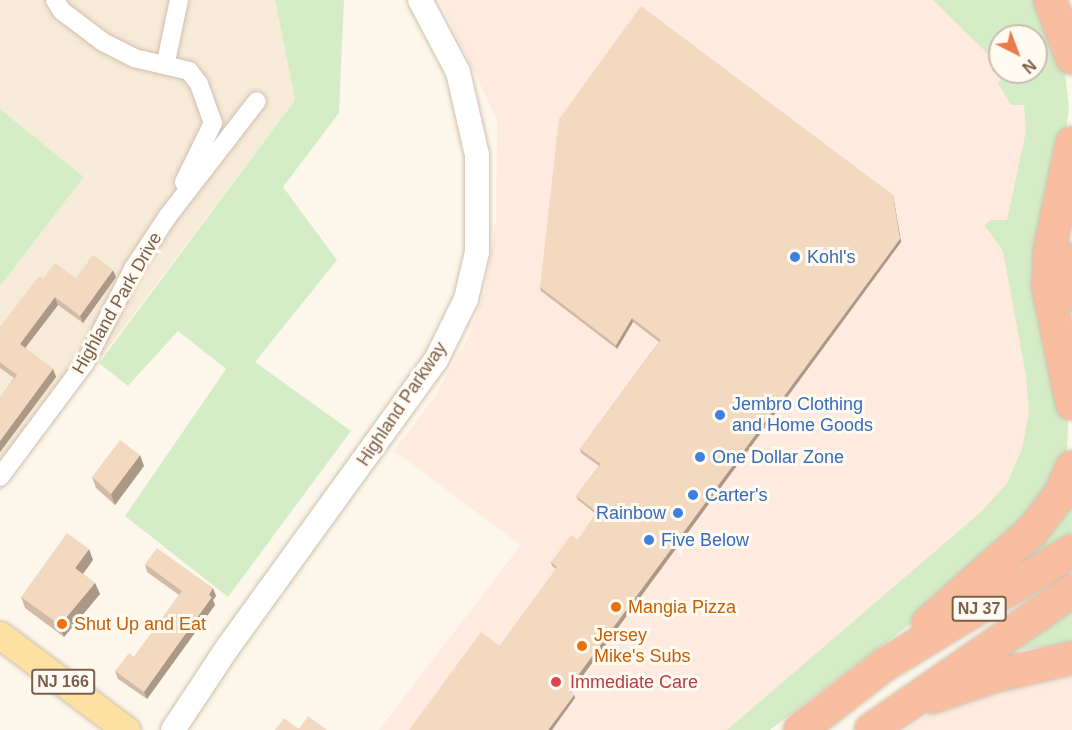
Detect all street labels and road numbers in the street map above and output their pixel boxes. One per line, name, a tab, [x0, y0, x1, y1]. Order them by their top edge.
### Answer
street label: Highland Park Drive	[68, 228, 166, 378]
street label: Highland Parkway	[352, 338, 452, 470]
road number: NJ 37	[950, 596, 1008, 622]
road number: NJ 166	[30, 669, 96, 695]

